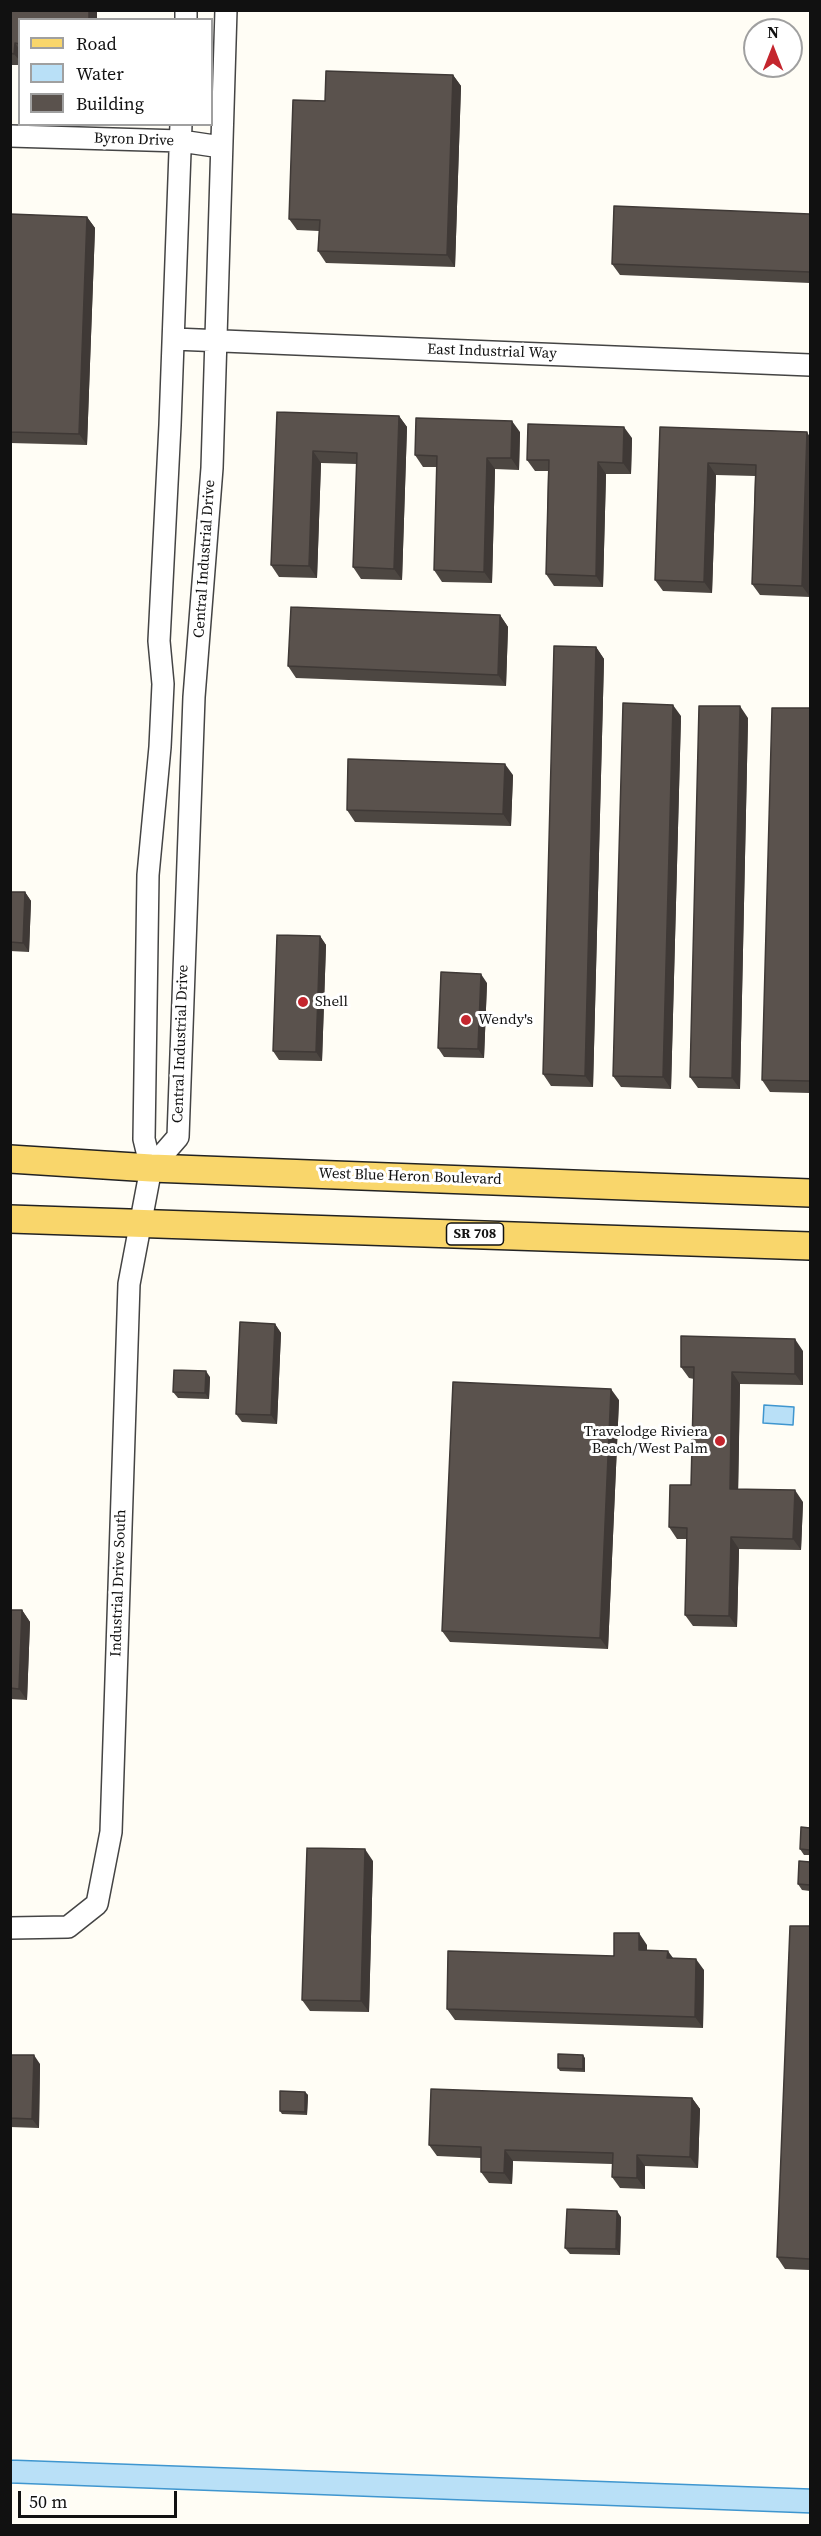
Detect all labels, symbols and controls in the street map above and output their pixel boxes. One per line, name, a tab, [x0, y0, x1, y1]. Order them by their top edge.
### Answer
legend	[18, 18, 213, 126]
north arrow	[743, 18, 803, 78]
text: N	[767, 21, 779, 43]
text: Road	[76, 31, 117, 56]
text: Water	[76, 61, 124, 86]
text: Building	[76, 91, 144, 116]
street label: Byron Drive	[94, 130, 174, 150]
street label: East Industrial Way	[427, 341, 557, 363]
street label: Central Industrial Drive	[190, 479, 220, 639]
street label: Central Industrial Drive	[169, 964, 193, 1124]
place label: Shell	[315, 993, 348, 1011]
marker: Shell	[296, 995, 310, 1009]
place label: Wendy's	[478, 1011, 533, 1029]
marker: Wendy's	[459, 1013, 473, 1027]
street label: West Blue Heron Boulevard	[318, 1165, 502, 1189]
road number: SR 708	[446, 1223, 504, 1245]
place label: Travelodge Riviera Beach/West Palm	[584, 1423, 708, 1458]
marker: Travelodge Riviera Beach/West Palm	[713, 1434, 727, 1448]
street label: Industrial Drive South	[107, 1509, 131, 1657]
scale bar	[21, 2479, 180, 2517]
text: 50 m	[29, 2489, 67, 2514]

